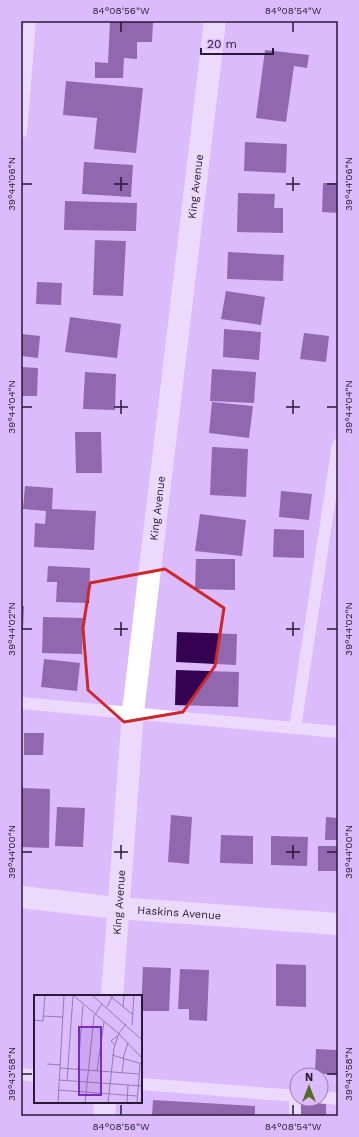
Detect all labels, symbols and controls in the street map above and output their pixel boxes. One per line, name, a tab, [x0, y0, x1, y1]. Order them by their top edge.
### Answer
text: 84°08'56"W	[92, 5, 150, 16]
text: 84°08'54"W	[265, 5, 322, 16]
scale bar	[201, 30, 273, 56]
text: 20 m	[207, 37, 237, 51]
street label: King Avenue	[186, 153, 206, 220]
text: 39°44'06"N	[6, 157, 17, 211]
text: 39°44'06"N	[343, 157, 354, 211]
text: 39°44'04"N	[6, 380, 17, 434]
text: 39°44'04"N	[343, 380, 354, 434]
street label: King Avenue	[147, 475, 168, 541]
text: 39°44'02"N	[6, 602, 17, 656]
text: 39°44'02"N	[343, 602, 354, 656]
text: 39°44'00"N	[6, 825, 17, 879]
text: 39°44'00"N	[343, 825, 354, 879]
street label: King Avenue	[111, 869, 128, 935]
street label: Haskins Avenue	[137, 903, 222, 923]
inset map	[34, 995, 142, 1103]
text: 39°43'58"N	[6, 1047, 17, 1101]
text: 39°43'58"N	[343, 1047, 354, 1101]
north arrow	[289, 1067, 329, 1107]
text: N	[305, 1071, 313, 1084]
text: 84°08'56"W	[92, 1121, 150, 1132]
text: 84°08'54"W	[265, 1121, 322, 1132]

